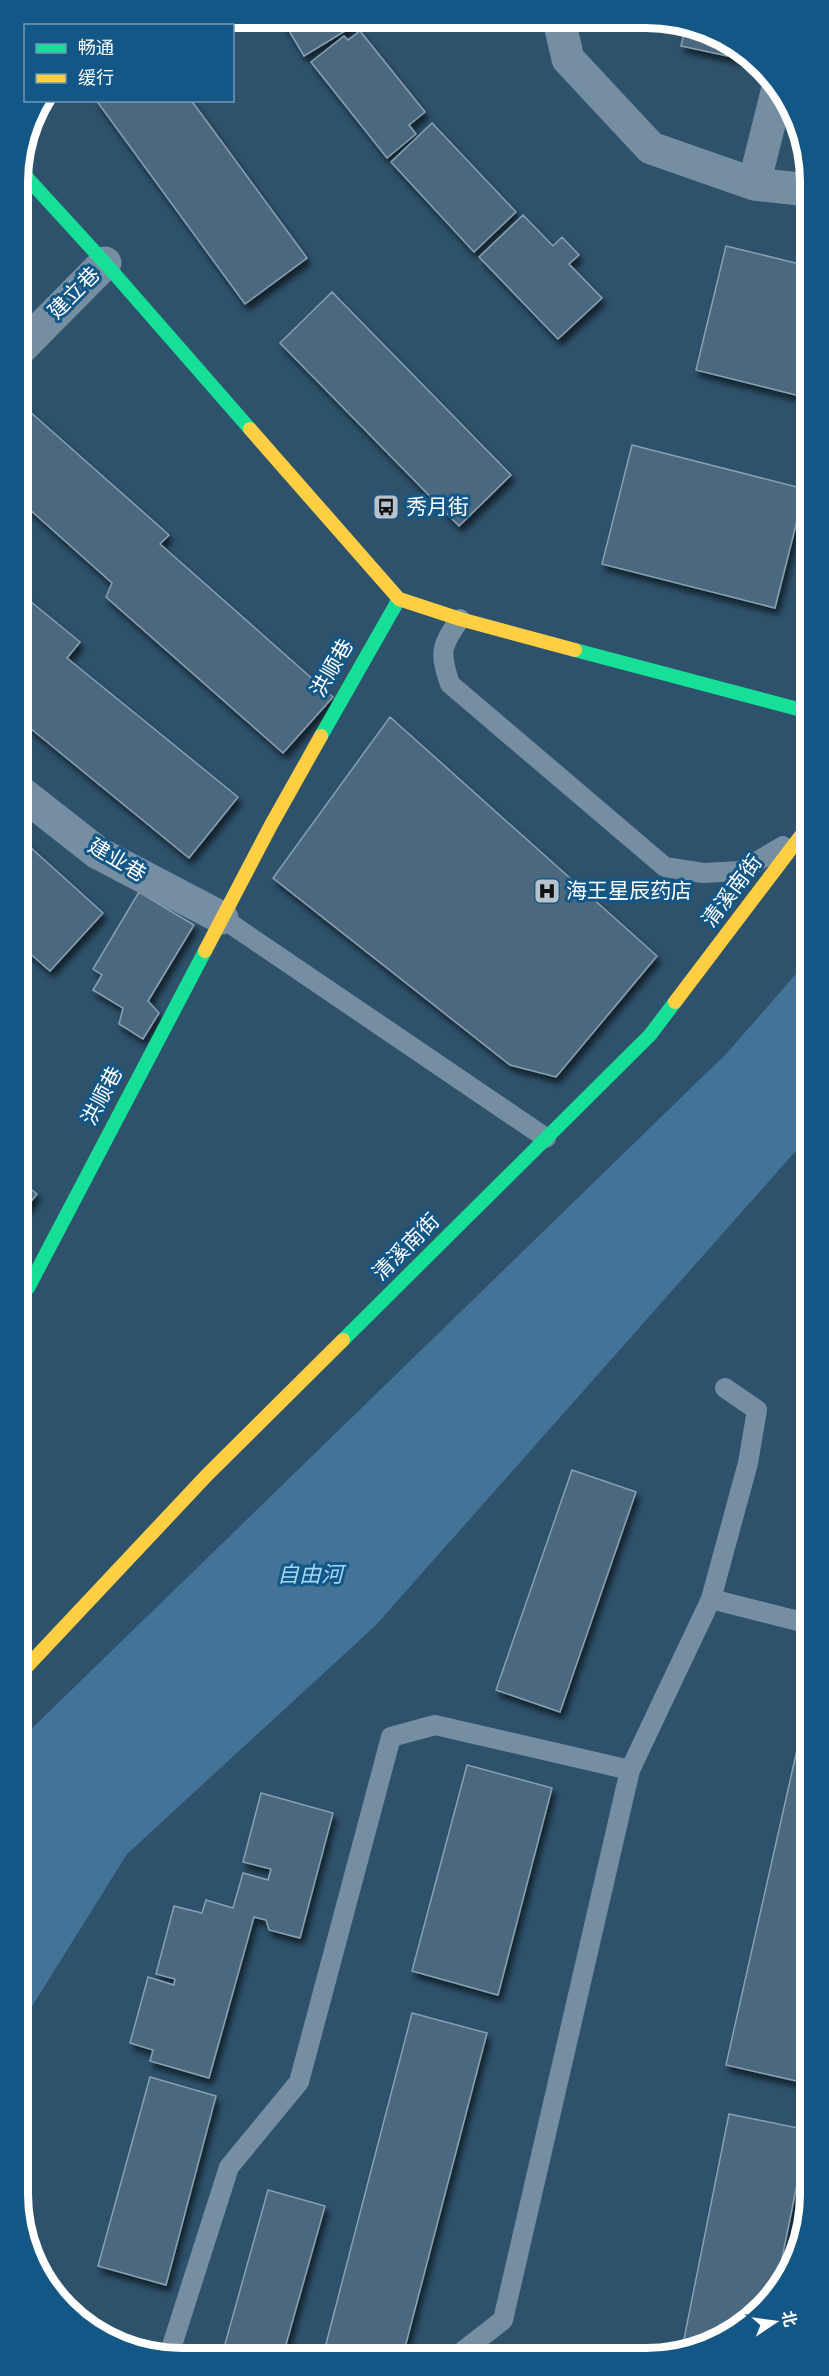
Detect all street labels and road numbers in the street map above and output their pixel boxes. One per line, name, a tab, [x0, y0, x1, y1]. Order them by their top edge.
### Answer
street label: 建立巷	[43, 262, 104, 323]
street label: 洪顺巷	[305, 634, 357, 701]
street label: 建业巷	[84, 833, 151, 886]
street label: 清溪南街	[696, 850, 766, 931]
street label: 洪顺巷	[76, 1062, 127, 1129]
street label: 清溪南街	[367, 1208, 443, 1284]

